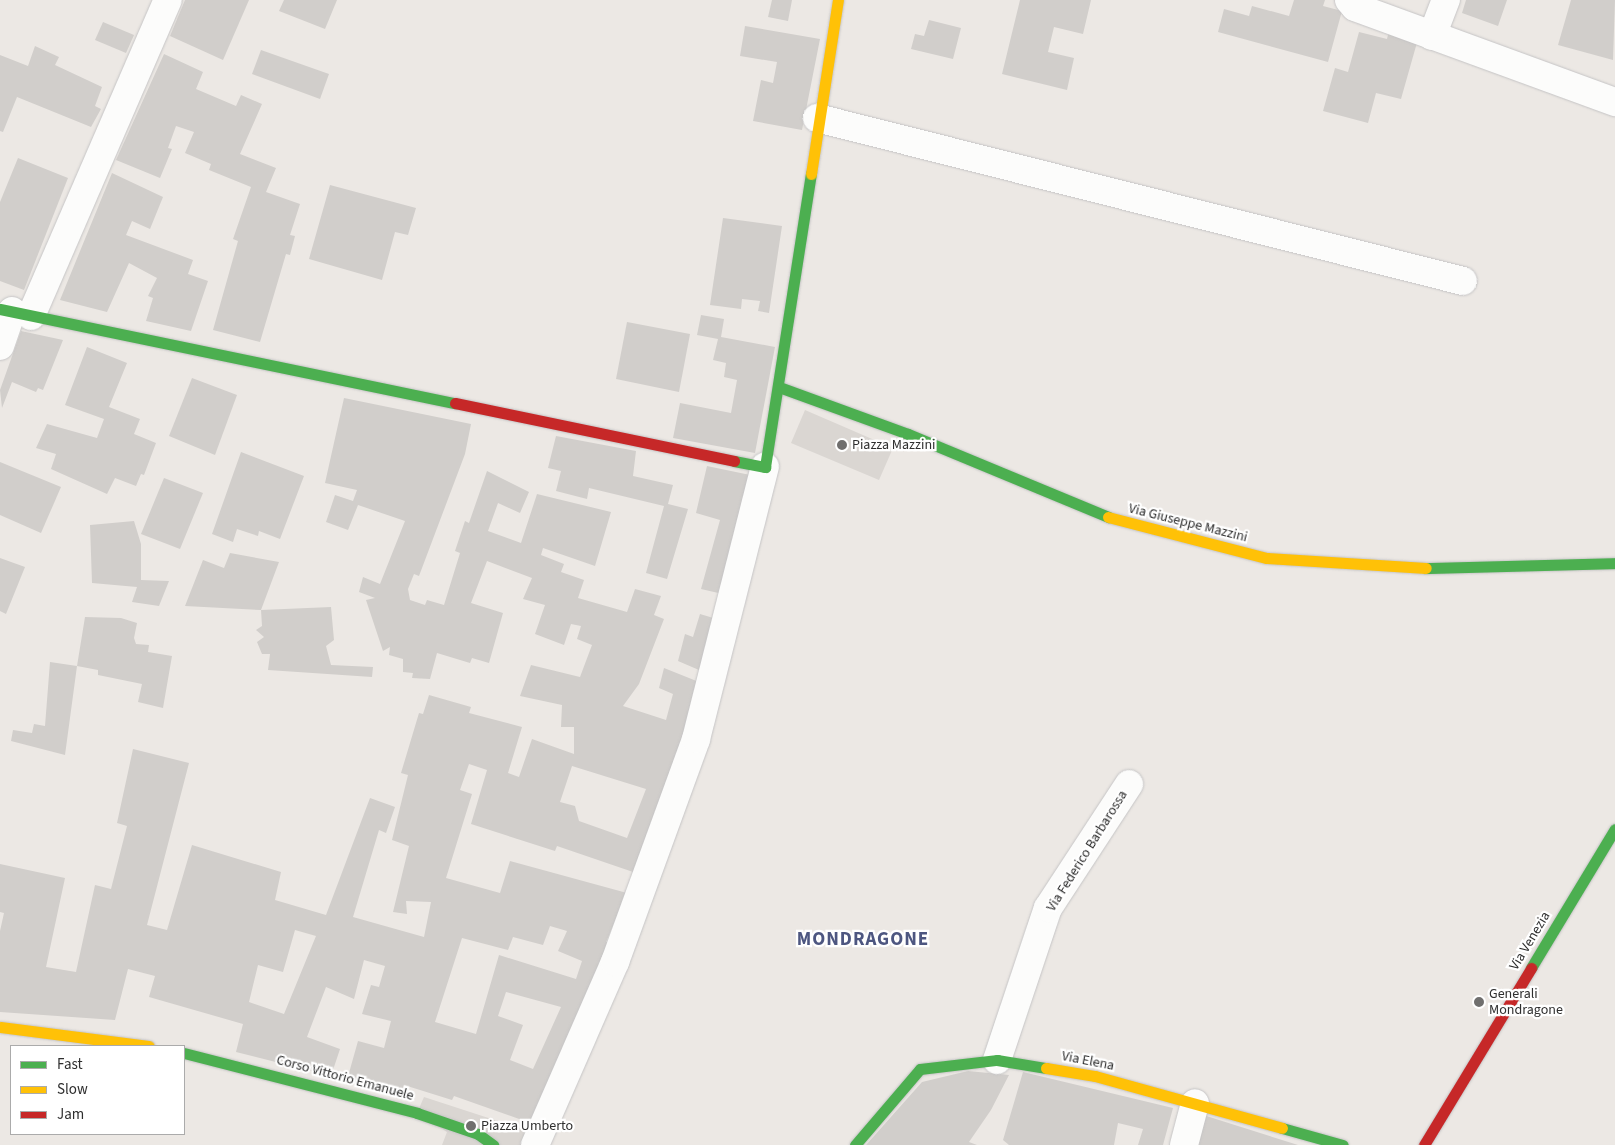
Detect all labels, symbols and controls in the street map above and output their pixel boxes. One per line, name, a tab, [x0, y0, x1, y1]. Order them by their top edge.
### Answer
place label: Piazza Mazzini	[852, 437, 936, 453]
marker: Piazza Mazzini	[836, 439, 848, 451]
street label: Via Giuseppe Mazzini	[1127, 500, 1249, 546]
street label: Via Federico Barbarossa	[1043, 787, 1131, 915]
street label: Via Venezia	[1506, 909, 1554, 973]
district label: MONDRAGONE	[795, 929, 931, 951]
place label: Generali Mondragone	[1489, 986, 1563, 1019]
marker: Generali Mondragone	[1473, 996, 1485, 1008]
legend	[10, 1045, 185, 1135]
street label: Via Elena	[1060, 1048, 1116, 1074]
street label: Corso Vittorio Emanuele	[275, 1052, 415, 1104]
text: Fast	[57, 1054, 83, 1075]
text: Slow	[57, 1079, 88, 1100]
text: Jam	[57, 1104, 84, 1125]
place label: Piazza Umberto	[481, 1118, 573, 1134]
marker: Piazza Umberto	[465, 1120, 477, 1132]

